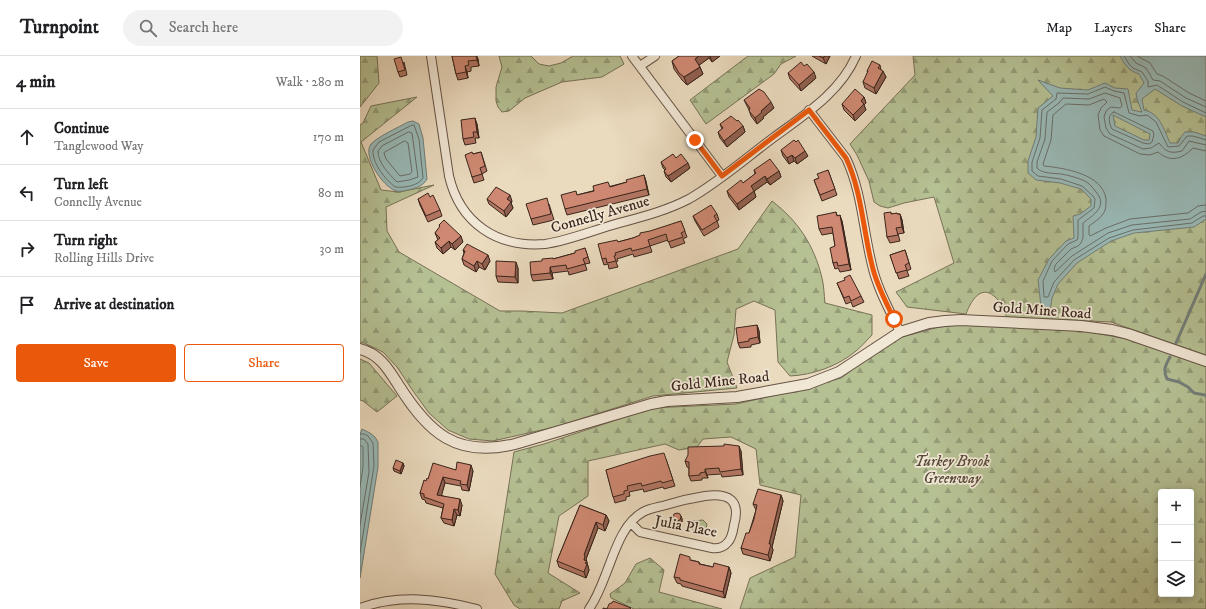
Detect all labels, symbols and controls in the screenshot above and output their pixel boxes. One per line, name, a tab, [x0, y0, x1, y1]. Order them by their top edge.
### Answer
search box	[123, 10, 403, 46]
text: Turnpoint	[20, 16, 99, 39]
icon: search	[137, 17, 159, 39]
text: Search here	[169, 18, 238, 37]
text: Map	[1046, 19, 1072, 37]
text: Layers	[1094, 19, 1132, 37]
text: Share	[1154, 19, 1186, 37]
text: 4 min	[16, 71, 55, 93]
text: Walk · 280 m	[276, 74, 344, 90]
text: Continue	[54, 119, 109, 138]
icon: ahead	[16, 126, 38, 148]
text: 170 m	[313, 129, 344, 145]
route end	[686, 131, 704, 149]
text: Tanglewood Way	[54, 138, 144, 154]
text: Turn left	[54, 175, 108, 194]
icon: left	[16, 182, 38, 204]
text: 80 m	[318, 185, 344, 201]
street label: Connelly Avenue	[549, 191, 652, 238]
text: Connelly Avenue	[54, 194, 142, 210]
text: Turn right	[54, 231, 117, 250]
icon: right	[16, 238, 38, 260]
text: 30 m	[320, 241, 344, 257]
text: Rolling Hills Drive	[54, 250, 154, 266]
icon: arrive	[16, 294, 38, 316]
text: Arrive at destination	[54, 295, 174, 314]
street label: Gold Mine Road	[992, 298, 1092, 323]
route start	[885, 310, 903, 328]
button: Save	[16, 344, 176, 382]
button: Share	[184, 344, 344, 382]
street label: Gold Mine Road	[670, 367, 771, 396]
park label: Turkey Brook Greenway	[914, 452, 990, 488]
map controls	[1158, 489, 1194, 597]
button: +	[1158, 489, 1194, 525]
street label: Julia Place	[651, 511, 719, 542]
button: −	[1158, 525, 1194, 561]
button: layers	[1158, 561, 1194, 597]

